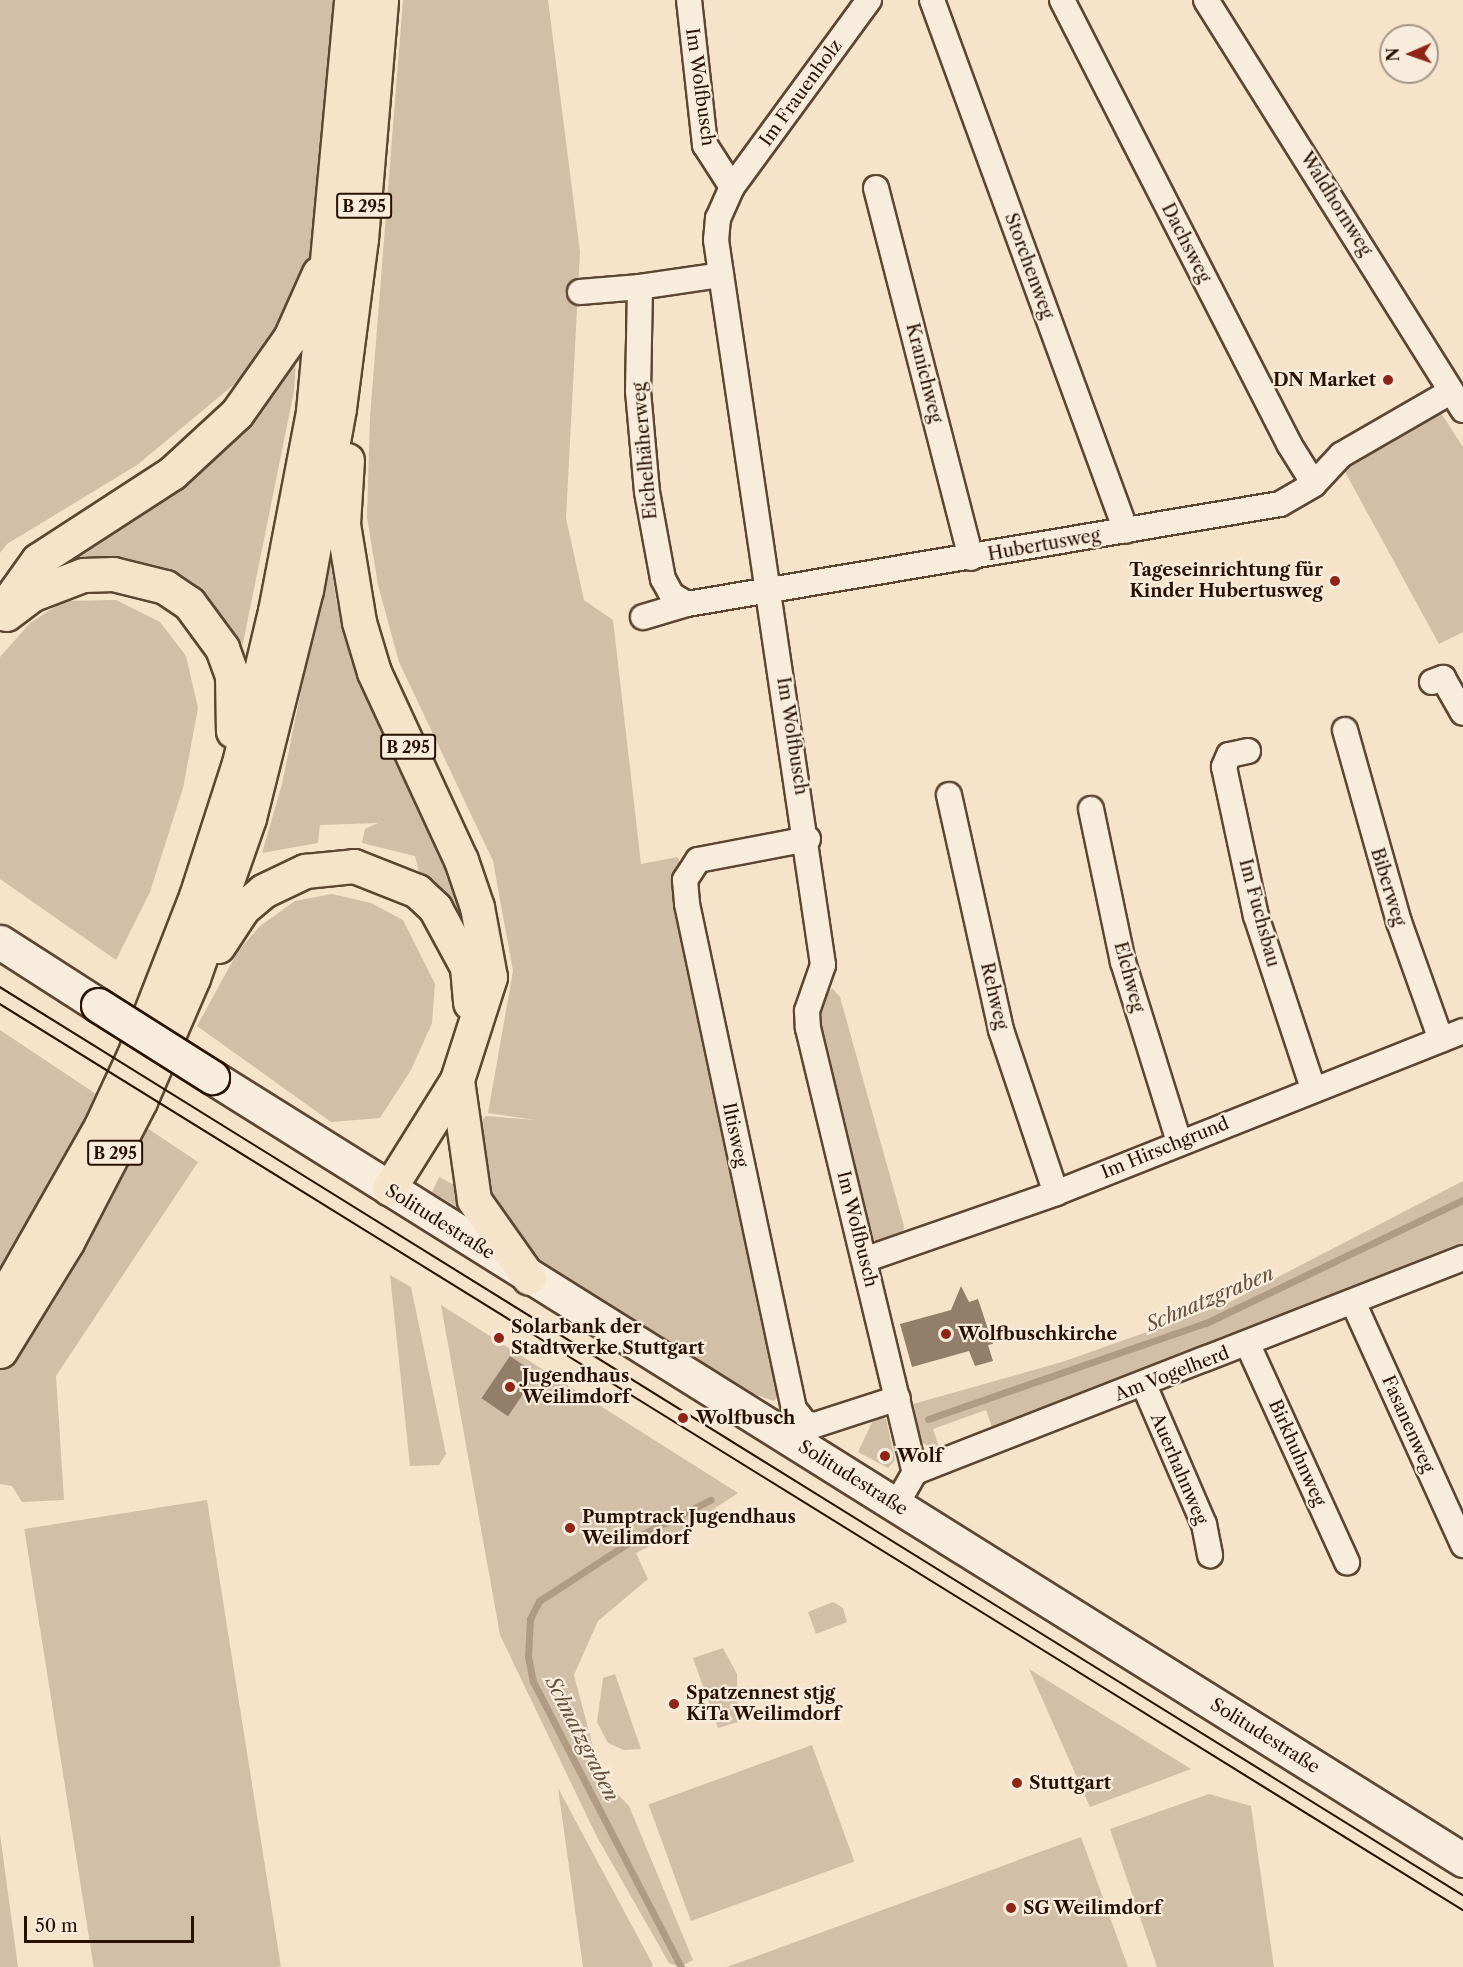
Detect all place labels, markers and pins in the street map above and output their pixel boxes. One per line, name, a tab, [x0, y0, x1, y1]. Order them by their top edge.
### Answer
place label: DN Market	[1273, 369, 1376, 391]
marker: DN Market	[1381, 373, 1395, 387]
place label: Tageseinrichtung für Kinder Hubertusweg	[1129, 560, 1323, 602]
marker: Tageseinrichtung für Kinder Hubertusweg	[1328, 574, 1342, 588]
place label: Solarbank der Stadtwerke Stuttgart	[511, 1317, 704, 1360]
place label: Wolfbuschkirche	[958, 1323, 1117, 1345]
marker: Wolfbuschkirche	[939, 1327, 953, 1341]
marker: Solarbank der Stadtwerke Stuttgart	[492, 1331, 506, 1345]
place label: Jugendhaus Weilimdorf	[522, 1366, 630, 1408]
marker: Jugendhaus Weilimdorf	[503, 1380, 517, 1394]
place label: Wolfbusch	[696, 1407, 795, 1429]
marker: Wolfbusch	[674, 1409, 692, 1427]
place label: Wolf	[897, 1445, 942, 1467]
marker: Wolf	[878, 1449, 892, 1463]
place label: Pumptrack Jugendhaus Weilimdorf	[582, 1507, 796, 1550]
marker: Pumptrack Jugendhaus Weilimdorf	[563, 1521, 577, 1535]
place label: Spatzennest stjg KiTa Weilimdorf	[686, 1683, 842, 1726]
marker: Spatzennest stjg KiTa Weilimdorf	[667, 1697, 681, 1711]
place label: Stuttgart	[1029, 1772, 1111, 1794]
marker: Stuttgart	[1010, 1776, 1024, 1790]
place label: SG Weilimdorf	[1023, 1897, 1162, 1919]
marker: SG Weilimdorf	[1004, 1901, 1018, 1915]

